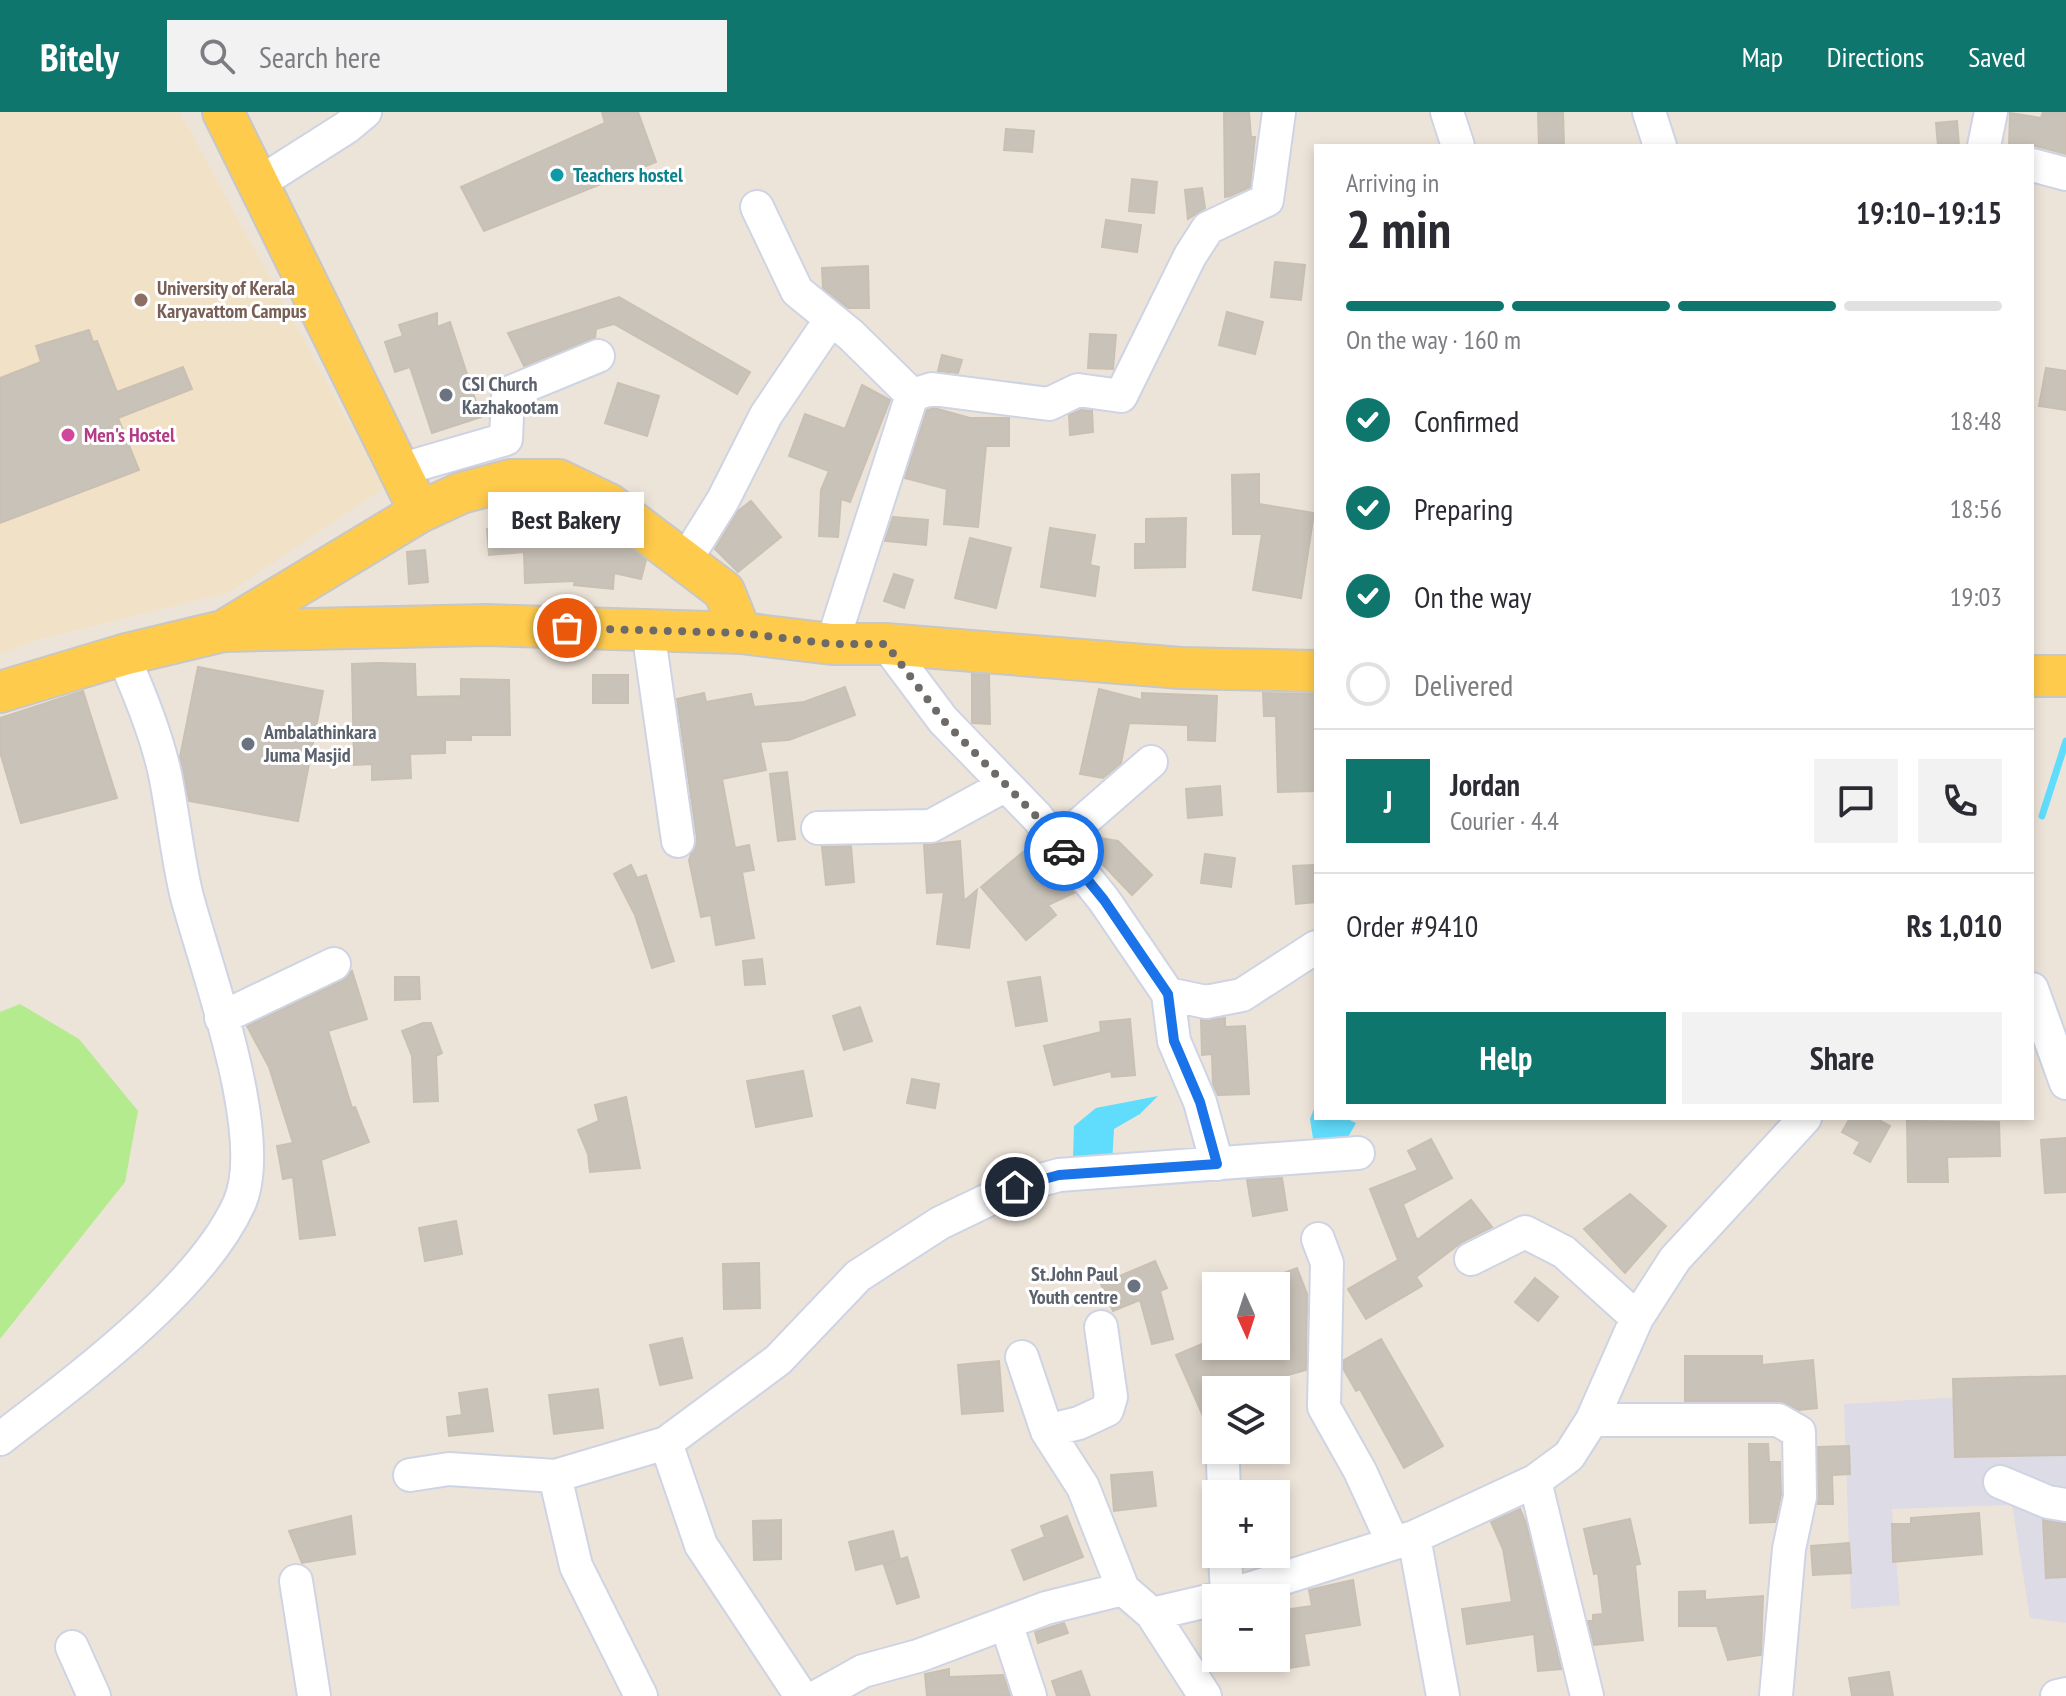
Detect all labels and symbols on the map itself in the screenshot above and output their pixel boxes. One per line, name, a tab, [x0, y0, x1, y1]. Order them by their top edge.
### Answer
place label: Teachers hostel	[573, 162, 683, 188]
marker: Teachers hostel	[548, 166, 566, 184]
place label: University of Kerala Karyavattom Campus	[157, 275, 307, 324]
marker: University of Kerala Karyavattom Campus	[132, 291, 150, 309]
place label: CSI Church Kazhakootam	[462, 371, 558, 420]
marker: CSI Church Kazhakootam	[437, 386, 455, 404]
place label: Men's Hostel	[84, 422, 175, 448]
marker: Men's Hostel	[59, 426, 77, 444]
callout: Best Bakery	[489, 492, 645, 548]
pin	[533, 594, 601, 662]
place label: Ambalathinkara Juma Masjid	[263, 719, 376, 768]
marker: Ambalathinkara Juma Masjid	[239, 735, 257, 753]
courier	[1024, 811, 1104, 891]
pin	[981, 1153, 1049, 1221]
place label: St.John Paul Youth centre	[1028, 1261, 1118, 1310]
north arrow	[1202, 1272, 1290, 1360]
marker: St.John Paul Youth centre	[1125, 1277, 1143, 1295]

